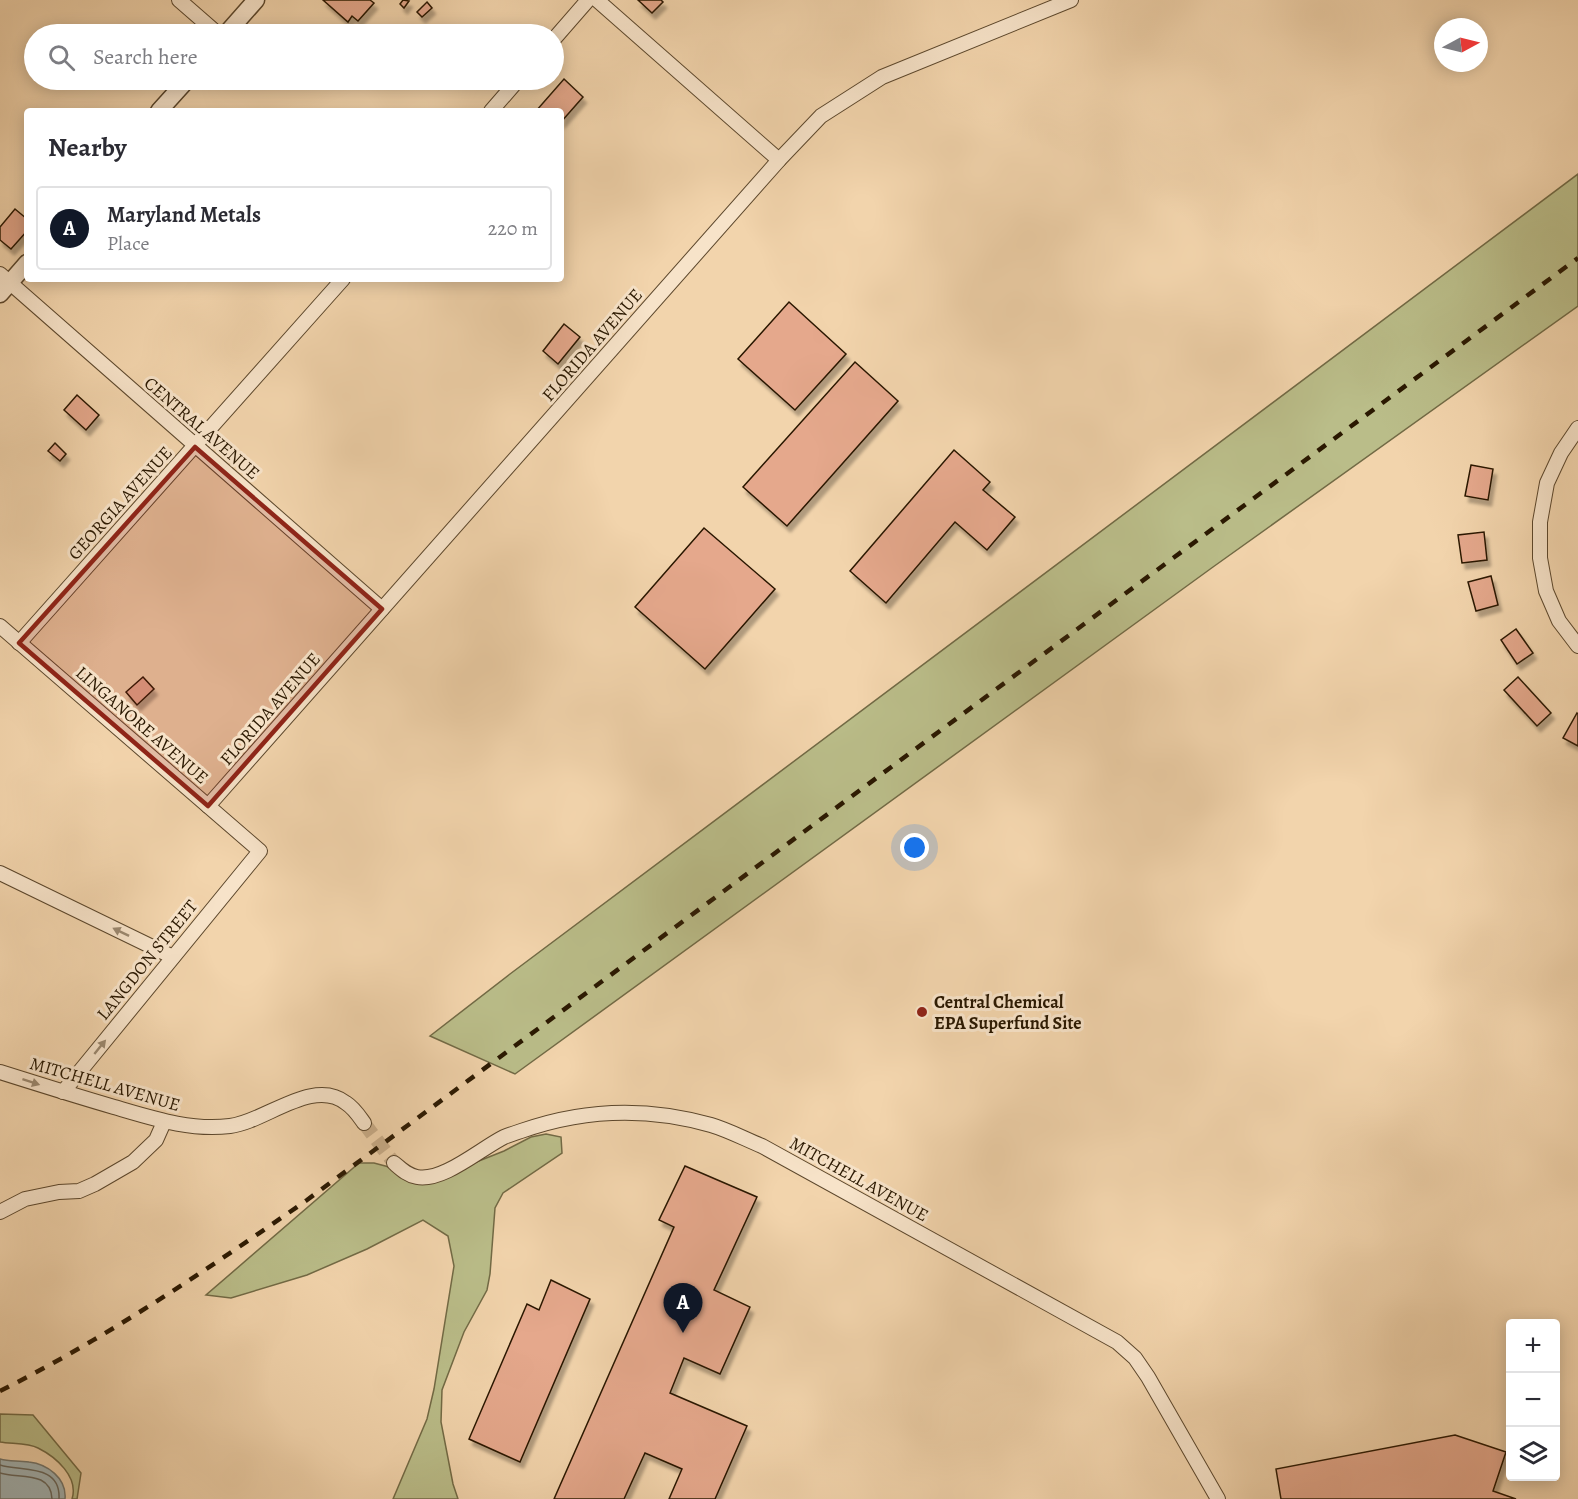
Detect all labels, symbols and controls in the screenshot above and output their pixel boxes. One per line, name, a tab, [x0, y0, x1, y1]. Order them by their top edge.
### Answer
north arrow	[1434, 18, 1488, 72]
search box	[24, 24, 564, 90]
icon: search	[45, 41, 78, 74]
text: Search here	[93, 42, 198, 72]
text: Nearby	[48, 130, 127, 165]
text: Maryland Metals	[107, 200, 261, 230]
text: A	[63, 215, 76, 242]
text: 220 m	[488, 215, 538, 242]
text: Place	[107, 230, 149, 257]
street label: FLORIDA AVENUE	[536, 284, 648, 406]
street label: CENTRAL AVENUE	[139, 371, 265, 485]
street label: GEORGIA AVENUE	[63, 441, 177, 565]
street label: FLORIDA AVENUE	[214, 648, 326, 770]
street label: LINGANORE AVENUE	[71, 661, 213, 789]
your location	[900, 833, 929, 862]
street label: LANGDON STREET	[91, 895, 203, 1025]
one-way arrow	[112, 927, 129, 936]
place label: Central Chemical EPA Superfund Site	[934, 990, 1082, 1035]
marker: Central Chemical EPA Superfund Site	[915, 1005, 929, 1019]
one-way arrow	[93, 1039, 106, 1055]
street label: MITCHELL AVENUE	[27, 1051, 183, 1117]
one-way arrow	[22, 1078, 40, 1087]
street label: MITCHELL AVENUE	[785, 1131, 933, 1227]
pin: A	[664, 1284, 702, 1333]
map controls	[1506, 1319, 1560, 1481]
button: +	[1506, 1319, 1560, 1373]
button: −	[1506, 1373, 1560, 1427]
button: layers	[1506, 1427, 1560, 1481]

